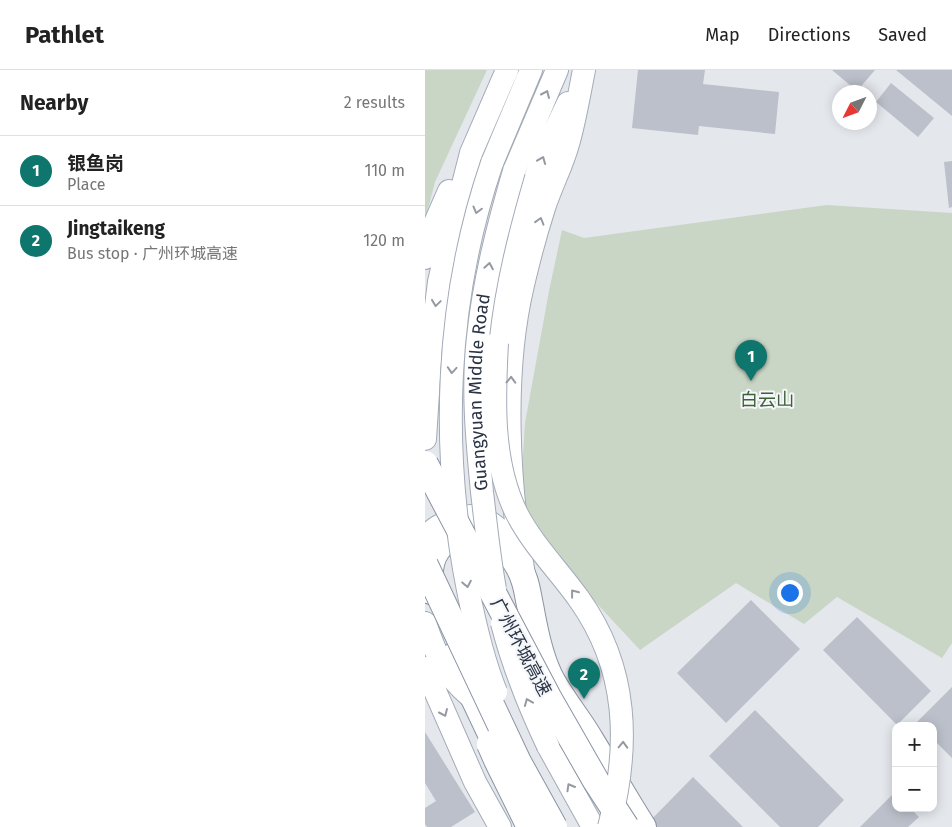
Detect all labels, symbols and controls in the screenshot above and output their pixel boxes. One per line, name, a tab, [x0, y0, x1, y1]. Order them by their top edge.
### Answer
text: Pathlet	[25, 21, 104, 49]
text: Map	[705, 24, 740, 46]
text: Directions	[768, 24, 850, 46]
text: Saved	[878, 24, 927, 46]
north arrow	[832, 85, 877, 130]
text: Nearby	[20, 90, 88, 116]
one-way arrow	[540, 90, 551, 99]
text: 2 results	[344, 93, 405, 112]
text: 银鱼岗	[67, 152, 124, 175]
one-way arrow	[536, 156, 546, 165]
text: 1	[32, 161, 40, 180]
text: 110 m	[364, 161, 405, 180]
text: Place	[67, 175, 106, 194]
one-way arrow	[473, 205, 483, 213]
text: Jingtaikeng	[67, 217, 165, 240]
one-way arrow	[535, 217, 545, 225]
text: 2	[32, 231, 40, 250]
text: 120 m	[363, 231, 405, 250]
text: Bus stop · 广州环城高速	[67, 244, 238, 263]
one-way arrow	[483, 262, 493, 271]
street label: Guangyuan Middle Road	[464, 292, 495, 492]
one-way arrow	[432, 299, 442, 307]
pin: 1	[735, 340, 767, 381]
one-way arrow	[447, 366, 458, 374]
one-way arrow	[506, 376, 517, 384]
park label: 白云山	[740, 389, 794, 411]
one-way arrow	[461, 579, 472, 588]
your location	[777, 580, 803, 606]
one-way arrow	[572, 590, 580, 599]
street label: 广州环城高速	[486, 594, 556, 700]
pin: 2	[568, 658, 600, 699]
one-way arrow	[523, 698, 534, 707]
one-way arrow	[437, 708, 448, 717]
map controls	[892, 722, 937, 812]
button: +	[892, 722, 937, 767]
one-way arrow	[618, 740, 628, 748]
button: −	[892, 767, 937, 812]
one-way arrow	[566, 783, 576, 792]

